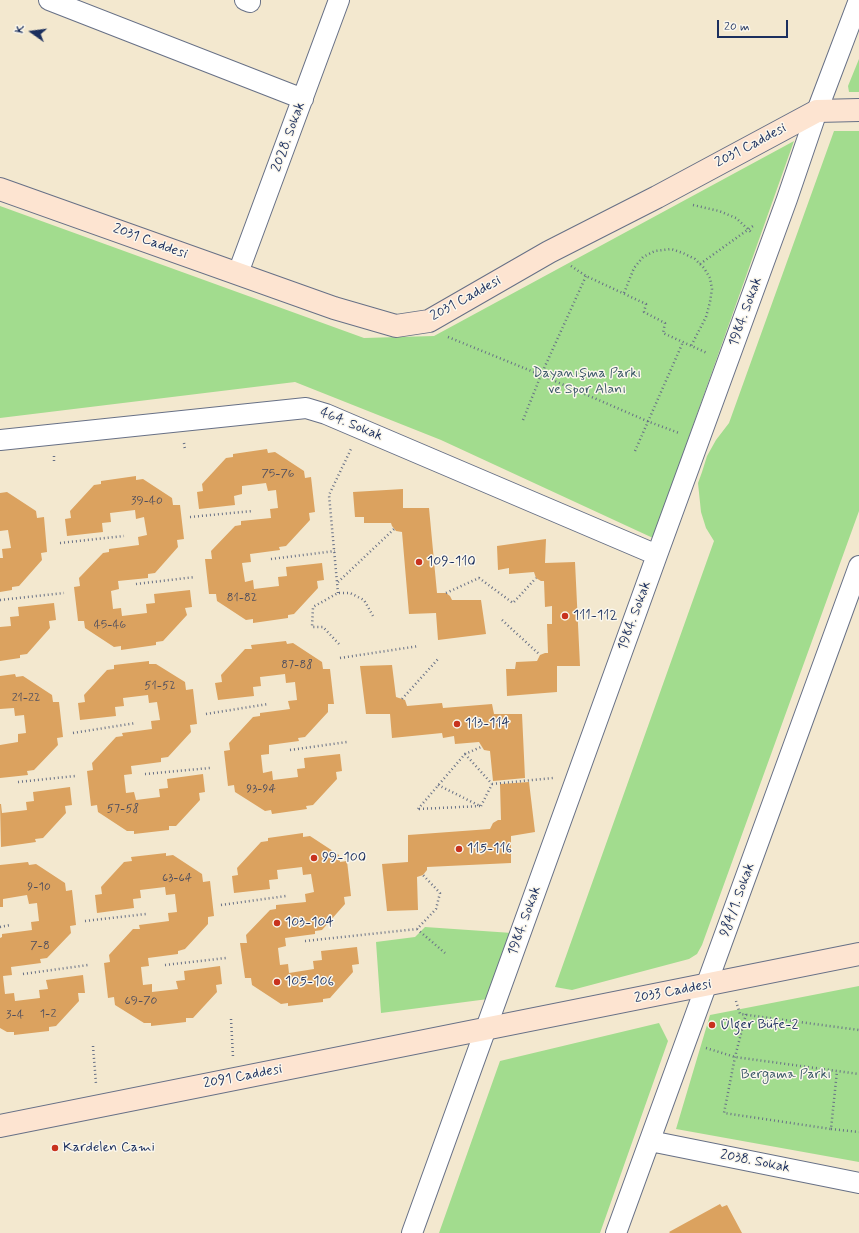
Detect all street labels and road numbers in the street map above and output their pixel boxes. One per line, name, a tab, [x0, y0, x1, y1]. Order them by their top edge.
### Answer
street label: 2028. Sokak	[269, 100, 309, 174]
street label: 2031 Caddesi	[713, 120, 789, 172]
street label: 2031 Caddesi	[110, 221, 190, 263]
street label: 2031 Caddesi	[428, 273, 504, 325]
street label: 1984. Sokak	[726, 275, 766, 349]
street label: 464. Sokak	[317, 405, 385, 445]
street label: 1984. Sokak	[615, 579, 655, 653]
street label: 984/1. Sokak	[717, 861, 759, 939]
street label: 1984. Sokak	[505, 884, 545, 958]
street label: 2033 Caddesi	[633, 976, 713, 1008]
street label: 2091 Caddesi	[202, 1061, 284, 1093]
street label: 2038. Sokak	[719, 1147, 791, 1177]

